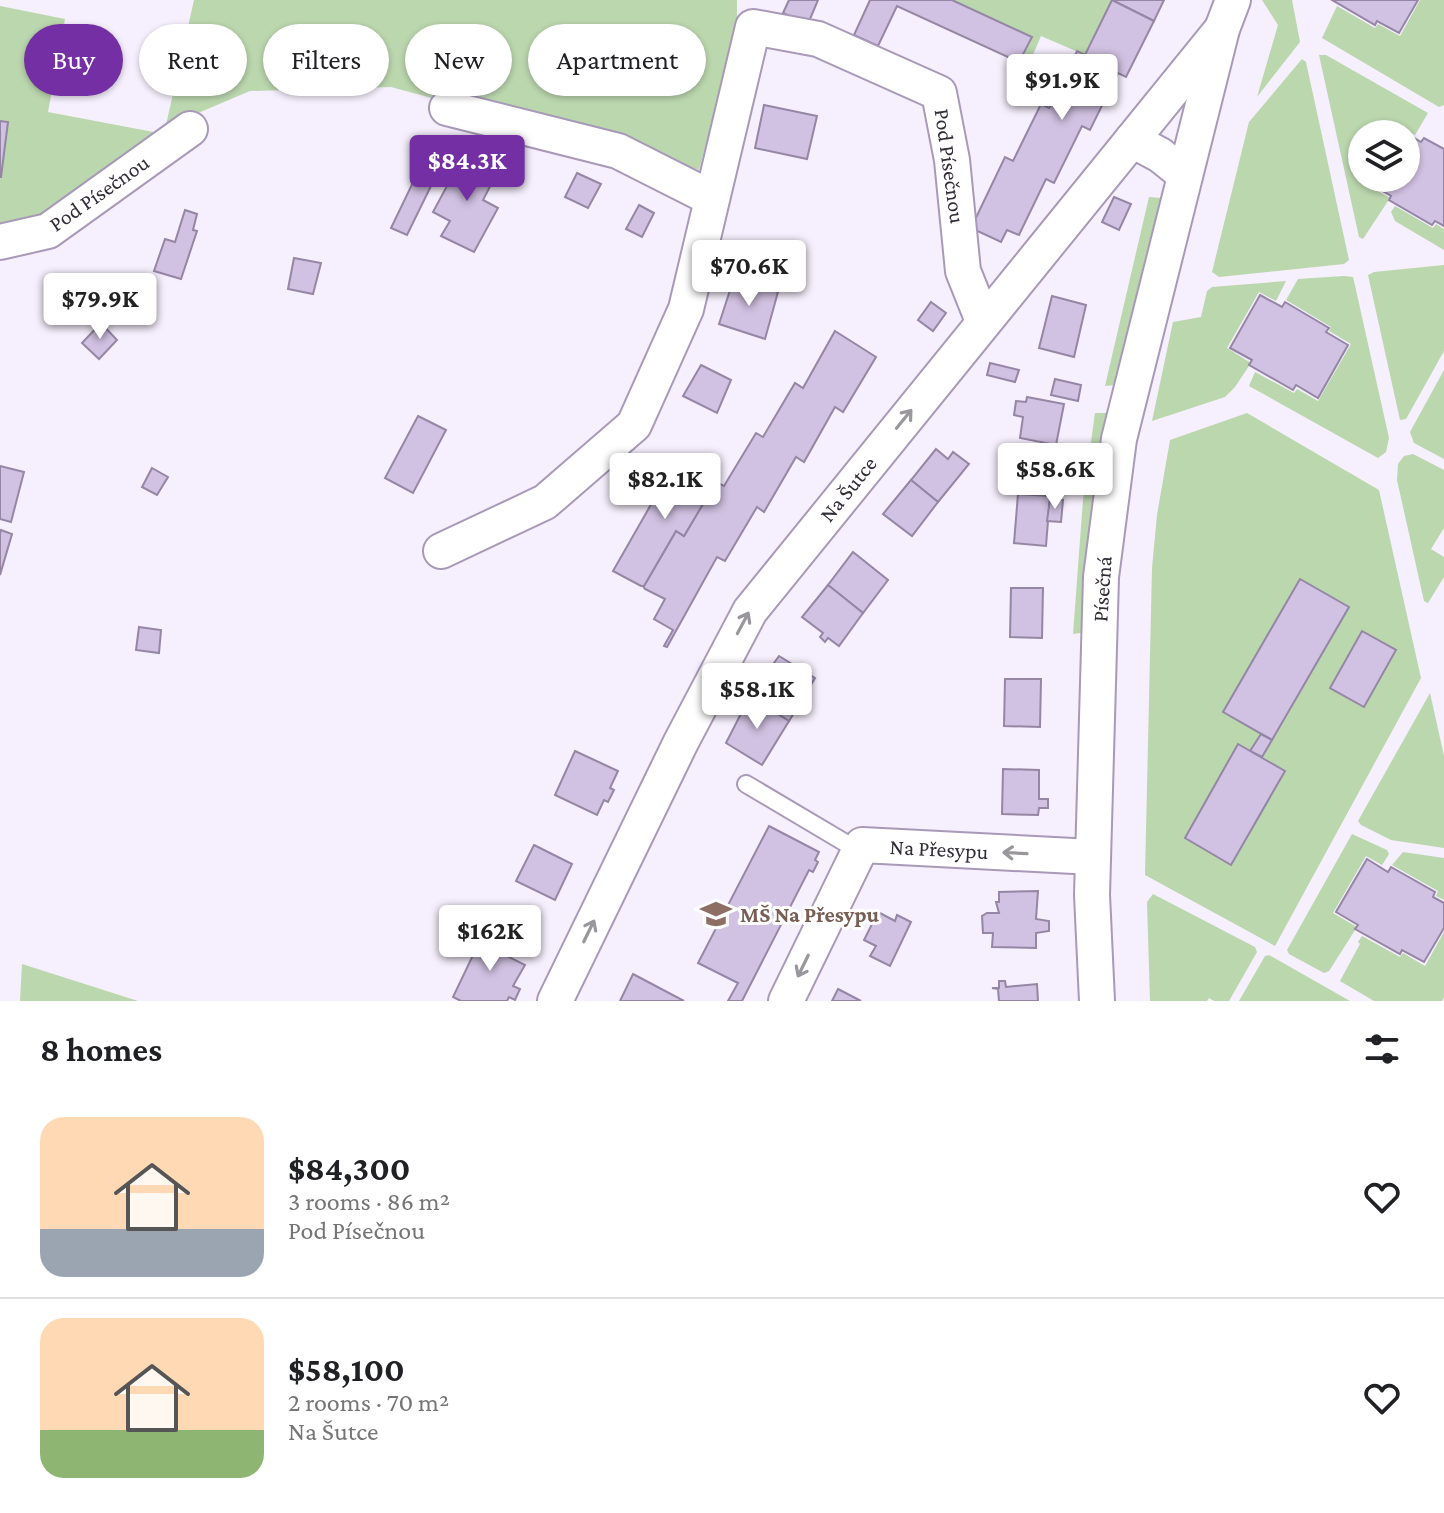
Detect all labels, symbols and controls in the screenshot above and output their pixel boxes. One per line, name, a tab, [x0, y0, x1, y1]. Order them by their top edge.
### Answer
chip: Buy	[24, 24, 123, 96]
chip: Rent	[139, 24, 247, 96]
chip: Filters	[263, 24, 389, 96]
chip: New	[405, 24, 512, 96]
chip: Apartment	[528, 24, 706, 96]
pin: $91.9K	[997, 54, 1127, 122]
text: $91.9K	[1025, 65, 1099, 94]
street label: Pod Písečnou	[930, 107, 970, 225]
map controls	[1348, 120, 1420, 192]
button: layers	[1348, 120, 1420, 192]
pin: $84.3K	[402, 135, 532, 203]
text: $84.3K	[428, 146, 506, 175]
street label: Pod Písečnou	[44, 149, 154, 236]
pin: $70.6K	[684, 240, 814, 308]
text: $70.6K	[710, 251, 788, 280]
pin: $79.9K	[35, 273, 165, 341]
text: $79.9K	[62, 284, 138, 313]
one-way arrow	[895, 410, 913, 430]
pin: $58.6K	[990, 443, 1120, 511]
street label: Na Šutce	[814, 451, 882, 527]
pin: $82.1K	[600, 453, 730, 521]
text: $58.6K	[1016, 454, 1094, 483]
text: $82.1K	[628, 464, 702, 493]
street label: Písečná	[1087, 555, 1117, 623]
one-way arrow	[736, 612, 752, 636]
pin: $58.1K	[692, 663, 822, 731]
text: $58.1K	[720, 674, 794, 703]
street label: Na Přesypu	[889, 834, 989, 864]
one-way arrow	[1002, 845, 1029, 860]
school or university icon: MŠ Na Přesypu	[699, 897, 733, 931]
place label: MŠ Na Přesypu	[740, 902, 880, 927]
pin: $162K	[434, 905, 546, 973]
text: $162K	[457, 916, 523, 945]
one-way arrow	[582, 919, 597, 943]
one-way arrow	[795, 954, 810, 978]
icon: filters	[1360, 1027, 1404, 1071]
text: 8 homes	[40, 1031, 162, 1068]
icon: home	[104, 1149, 200, 1245]
text: $84,300	[288, 1150, 411, 1187]
icon: heart	[1360, 1175, 1404, 1219]
text: 3 rooms · 86 m²	[288, 1187, 450, 1216]
text: Pod Písečnou	[288, 1216, 425, 1245]
icon: home	[104, 1350, 200, 1446]
text: $58,100	[288, 1351, 405, 1388]
icon: heart	[1360, 1376, 1404, 1420]
text: 2 rooms · 70 m²	[288, 1388, 449, 1417]
text: Na Šutce	[288, 1417, 378, 1446]

